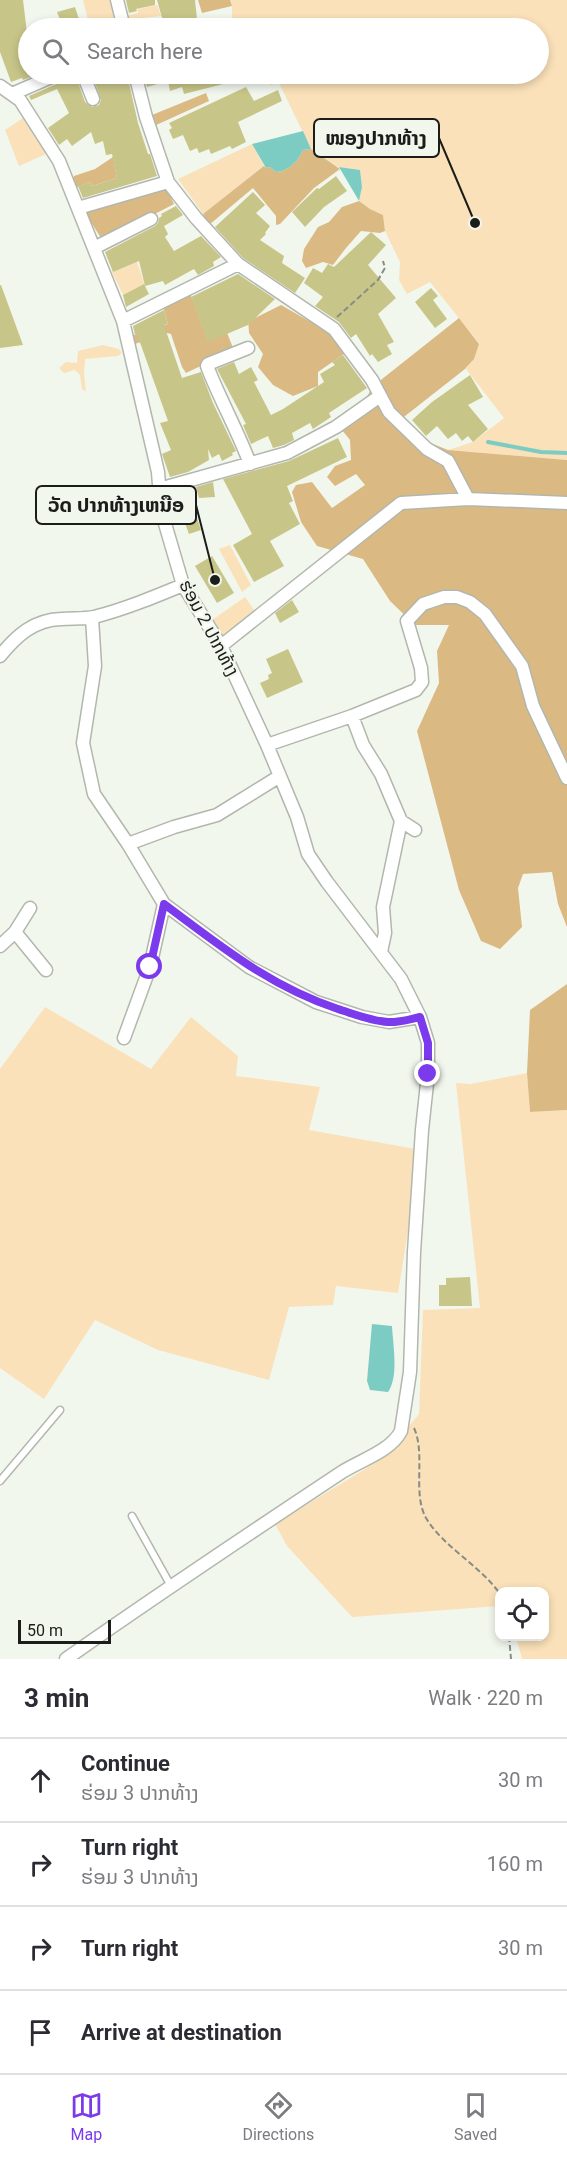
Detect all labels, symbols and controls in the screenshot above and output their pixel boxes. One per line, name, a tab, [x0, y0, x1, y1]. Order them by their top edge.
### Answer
search box	[18, 18, 549, 84]
icon: search	[39, 35, 72, 68]
text: Search here	[87, 39, 203, 64]
callout: ໜອງປາກທ້າງ	[314, 119, 439, 157]
text: ໜອງປາກທ້າງ	[325, 126, 427, 150]
callout: ວັດ ປາກທ້າງເຫນືອ	[36, 486, 196, 524]
text: ວັດ ປາກທ້າງເຫນືອ	[48, 493, 184, 517]
street label: ຮ່ອມ 2 ປາກທ້າງ	[175, 576, 244, 679]
route start	[136, 953, 162, 979]
route end	[414, 1060, 440, 1086]
map controls	[495, 1587, 549, 1641]
button: locate	[495, 1587, 549, 1641]
scale bar	[18, 1617, 111, 1644]
text: 50 m	[27, 1621, 63, 1640]
text: 3 min	[24, 1683, 89, 1713]
text: Walk · 220 m	[428, 1686, 543, 1710]
text: Continue	[81, 1751, 170, 1776]
icon: ahead	[24, 1764, 57, 1797]
text: 30 m	[498, 1768, 543, 1792]
text: ຮ່ອມ 3 ປາກທ້າງ	[81, 1781, 199, 1805]
text: Turn right	[81, 1835, 178, 1860]
icon: right	[24, 1848, 57, 1881]
text: 160 m	[487, 1852, 543, 1876]
text: ຮ່ອມ 3 ປາກທ້າງ	[81, 1865, 199, 1889]
icon: right	[24, 1932, 57, 1965]
text: Turn right	[81, 1936, 178, 1961]
text: 30 m	[498, 1936, 543, 1960]
icon: arrive	[24, 2016, 57, 2049]
text: Arrive at destination	[81, 2020, 282, 2045]
tab: Map	[70, 2089, 103, 2144]
tab: Directions	[242, 2089, 314, 2144]
tab: Saved	[454, 2089, 497, 2144]

